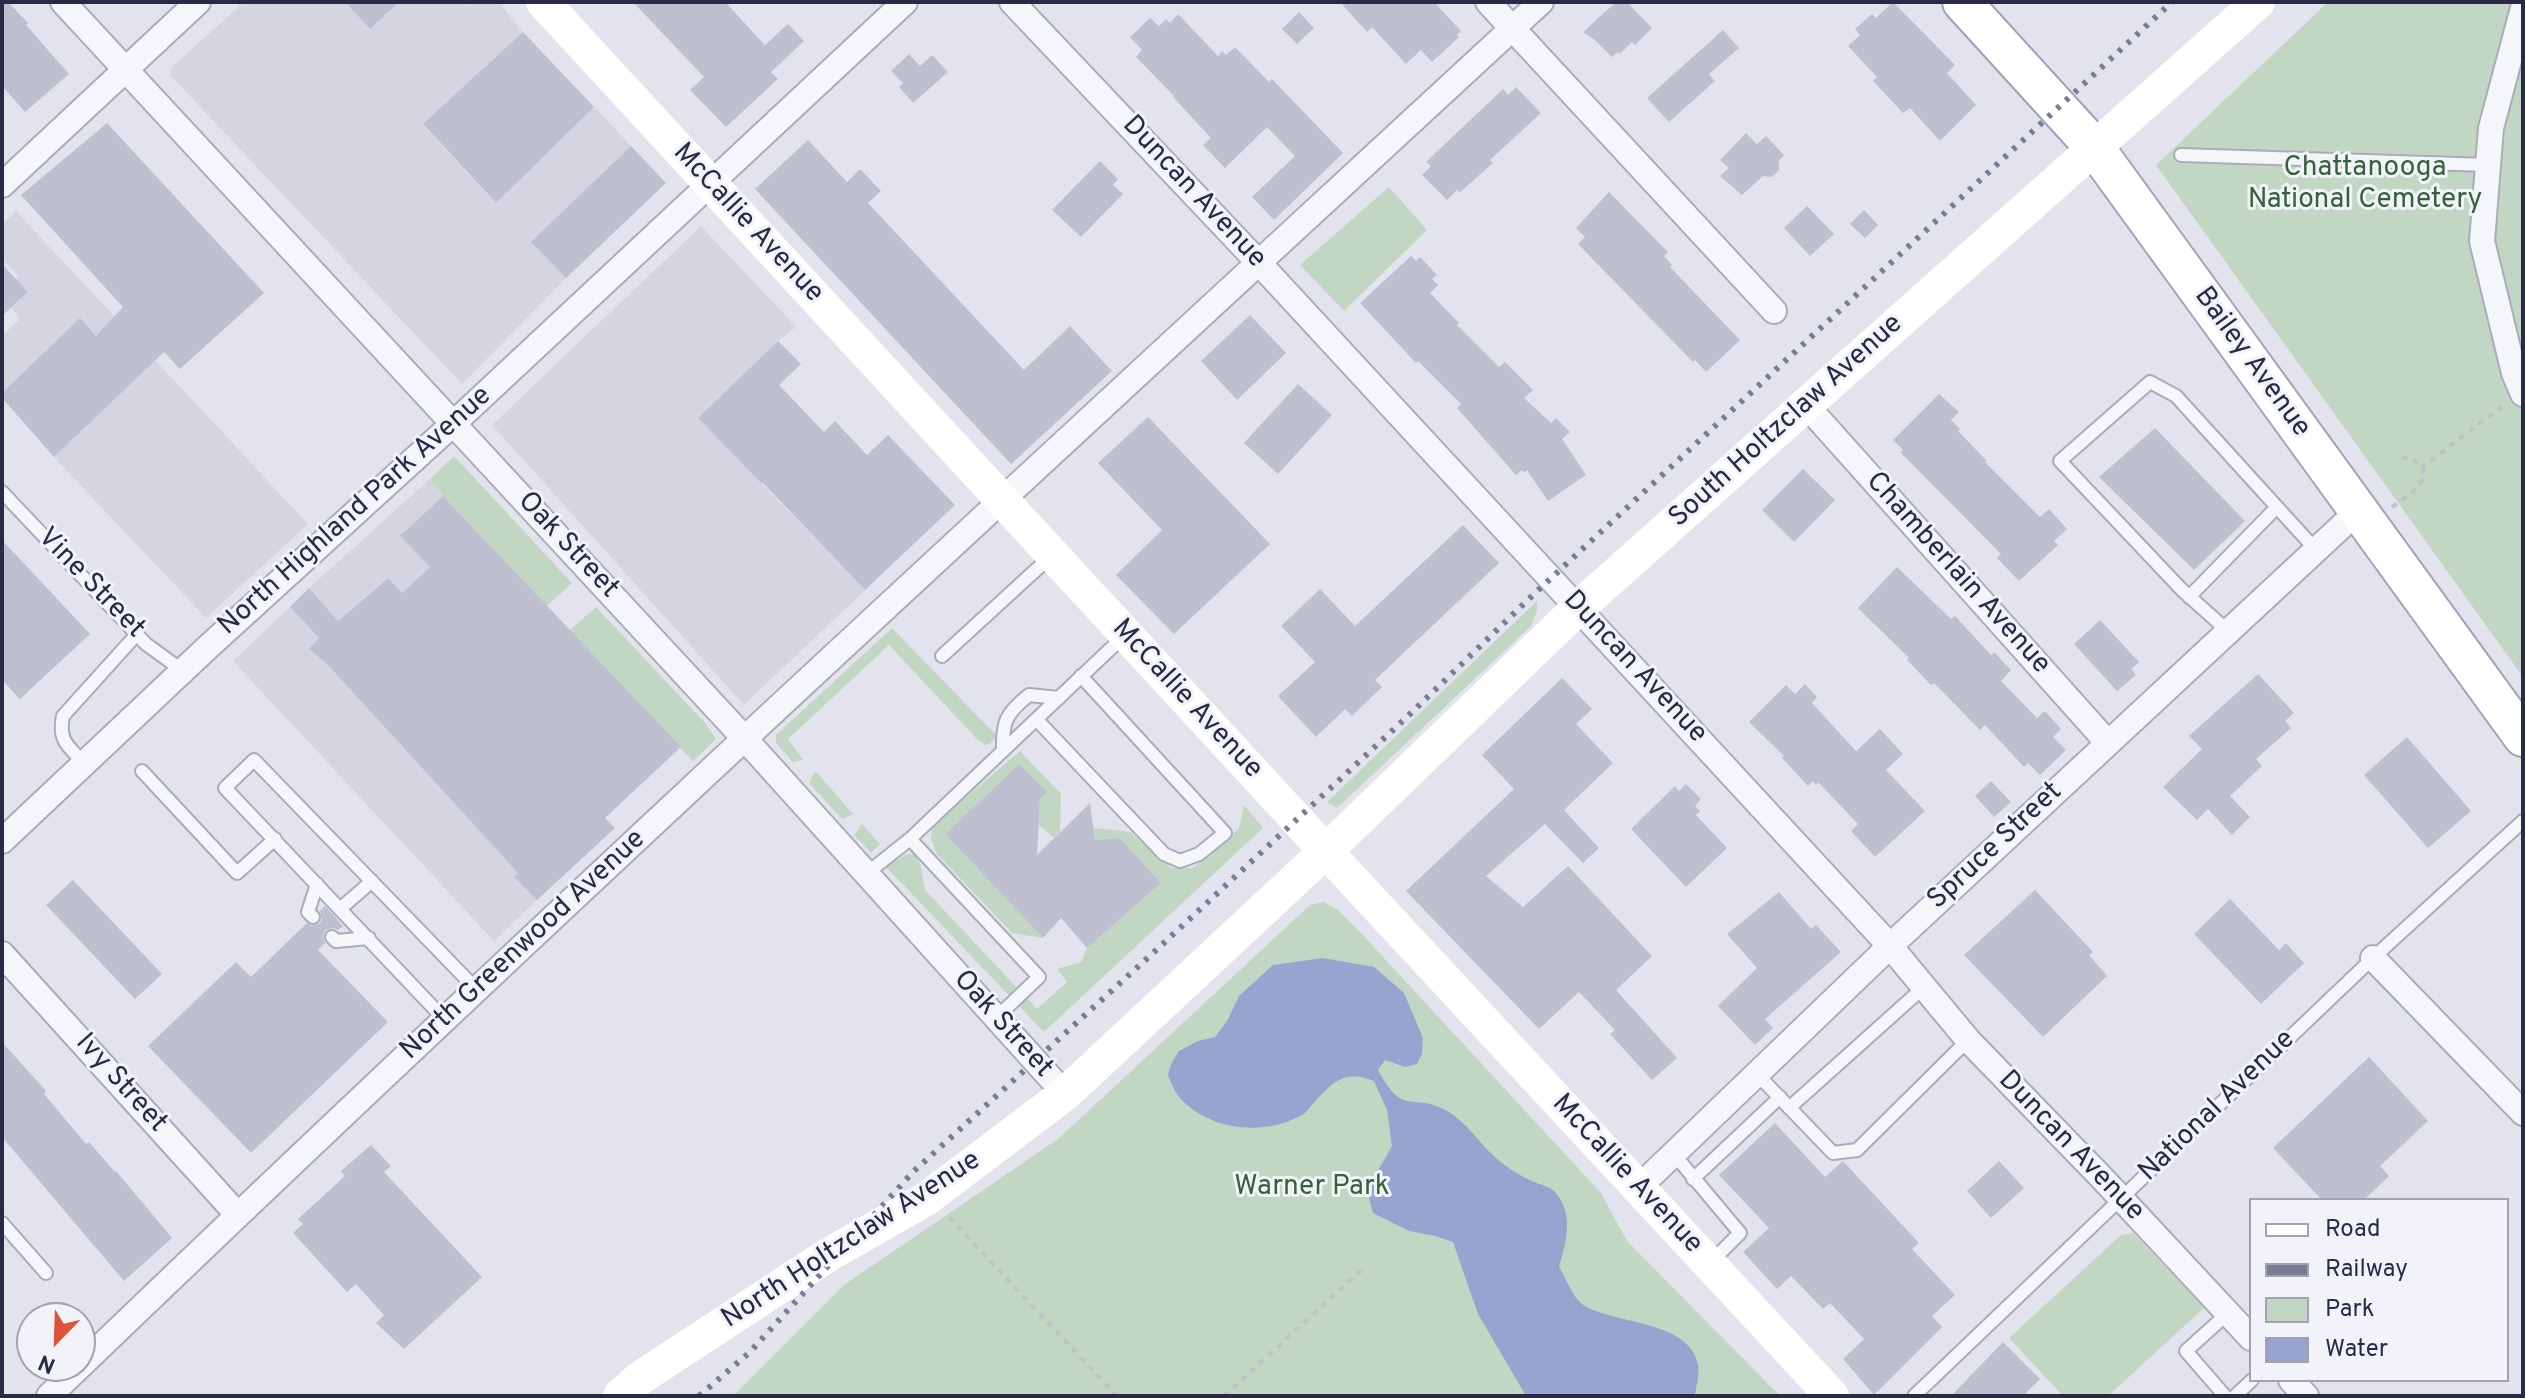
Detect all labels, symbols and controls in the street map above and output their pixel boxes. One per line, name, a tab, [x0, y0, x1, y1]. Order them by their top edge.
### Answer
street label: Duncan Avenue	[1114, 110, 1272, 276]
street label: McCallie Avenue	[664, 137, 830, 311]
park label: Chattanooga National Cemetery	[2248, 152, 2482, 218]
street label: Bailey Avenue	[2185, 281, 2317, 445]
street label: South Holtzclaw Avenue	[1663, 308, 1911, 536]
street label: North Highland Park Avenue	[212, 380, 500, 644]
street label: Chamberlain Avenue	[1857, 466, 2057, 682]
street label: Oak Street	[509, 486, 625, 606]
street label: Vine Street	[29, 522, 151, 646]
street label: Duncan Avenue	[1555, 585, 1713, 751]
street label: McCallie Avenue	[1103, 613, 1269, 787]
street label: Spruce Street	[1922, 776, 2070, 918]
street label: North Greenwood Avenue	[395, 824, 653, 1068]
street label: Oak Street	[945, 964, 1059, 1086]
street label: National Avenue	[2133, 1024, 2303, 1190]
street label: Ivy Street	[67, 1028, 173, 1140]
street label: Duncan Avenue	[1990, 1065, 2150, 1229]
street label: McCallie Avenue	[1543, 1088, 1709, 1262]
street label: North Holtzclaw Avenue	[716, 1145, 988, 1337]
park label: Warner Park	[1234, 1171, 1390, 1205]
legend	[2249, 1198, 2509, 1382]
text: Road	[2325, 1215, 2381, 1245]
text: Railway	[2325, 1255, 2408, 1285]
text: Park	[2325, 1295, 2375, 1325]
north arrow	[16, 1302, 96, 1382]
text: Water	[2325, 1335, 2388, 1365]
text: N	[35, 1347, 60, 1378]

